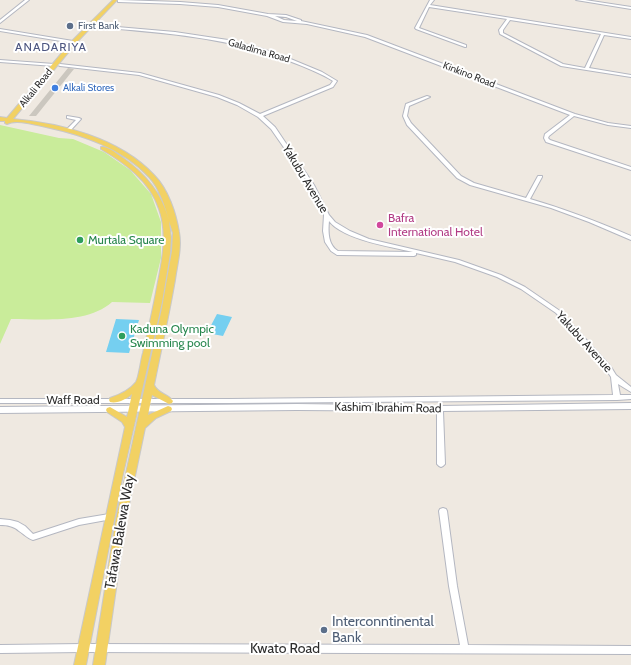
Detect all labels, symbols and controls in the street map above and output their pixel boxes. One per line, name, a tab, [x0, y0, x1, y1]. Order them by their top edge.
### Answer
place label: First Bank	[78, 20, 119, 32]
marker: First Bank	[65, 21, 75, 31]
street label: Galadima Road	[227, 36, 291, 66]
district label: ANADARIYA	[15, 40, 87, 54]
street label: Kinkino Road	[441, 60, 497, 90]
street label: Alkali Road	[17, 66, 55, 110]
place label: Alkali Stores	[63, 82, 114, 94]
marker: Alkali Stores	[50, 83, 60, 93]
street label: Yakubu Avenue	[279, 142, 331, 216]
place label: Bafra International Hotel	[388, 211, 483, 239]
marker: Bafra International Hotel	[375, 220, 385, 230]
place label: Murtala Square	[88, 233, 164, 247]
marker: Murtala Square	[75, 235, 85, 245]
street label: Yakubu Avenue	[553, 309, 615, 375]
place label: Kaduna Olympic Swimming pool	[130, 322, 214, 350]
marker: Kaduna Olympic Swimming pool	[117, 331, 127, 341]
street label: Waff Road	[46, 393, 100, 407]
street label: Kashim Ibrahim Road	[334, 400, 442, 416]
street label: Tafawa Balewa Way	[102, 473, 138, 591]
place label: Interconntinental Bank	[332, 614, 434, 646]
marker: Interconntinental Bank	[319, 625, 329, 635]
street label: Kwato Road	[250, 641, 320, 657]

